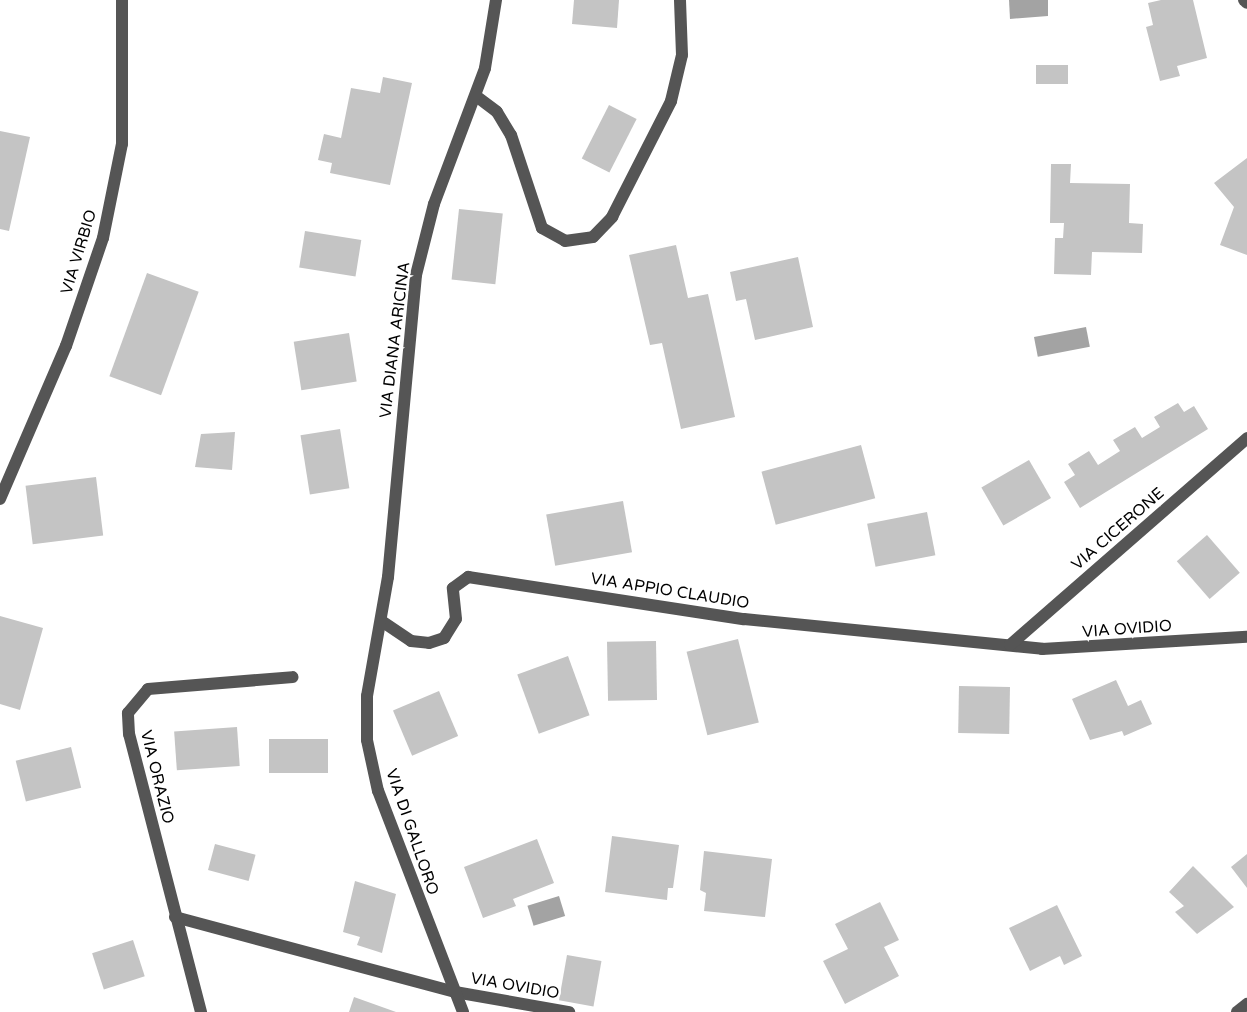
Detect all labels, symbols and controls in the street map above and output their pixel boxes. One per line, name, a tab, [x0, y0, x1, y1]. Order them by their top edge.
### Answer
street label: VIA VIRBIO	[57, 207, 101, 297]
street label: VIA DIANA ARICINA	[376, 261, 414, 419]
street label: VIA CICERONE	[1068, 484, 1168, 574]
street label: VIA APPIO CLAUDIO	[589, 569, 751, 613]
street label: VIA OVIDIO	[1082, 616, 1172, 642]
street label: VIA ORAZIO	[136, 728, 178, 826]
street label: VIA DI GALLORO	[381, 766, 443, 898]
street label: VIA OVIDIO	[469, 969, 561, 1003]

